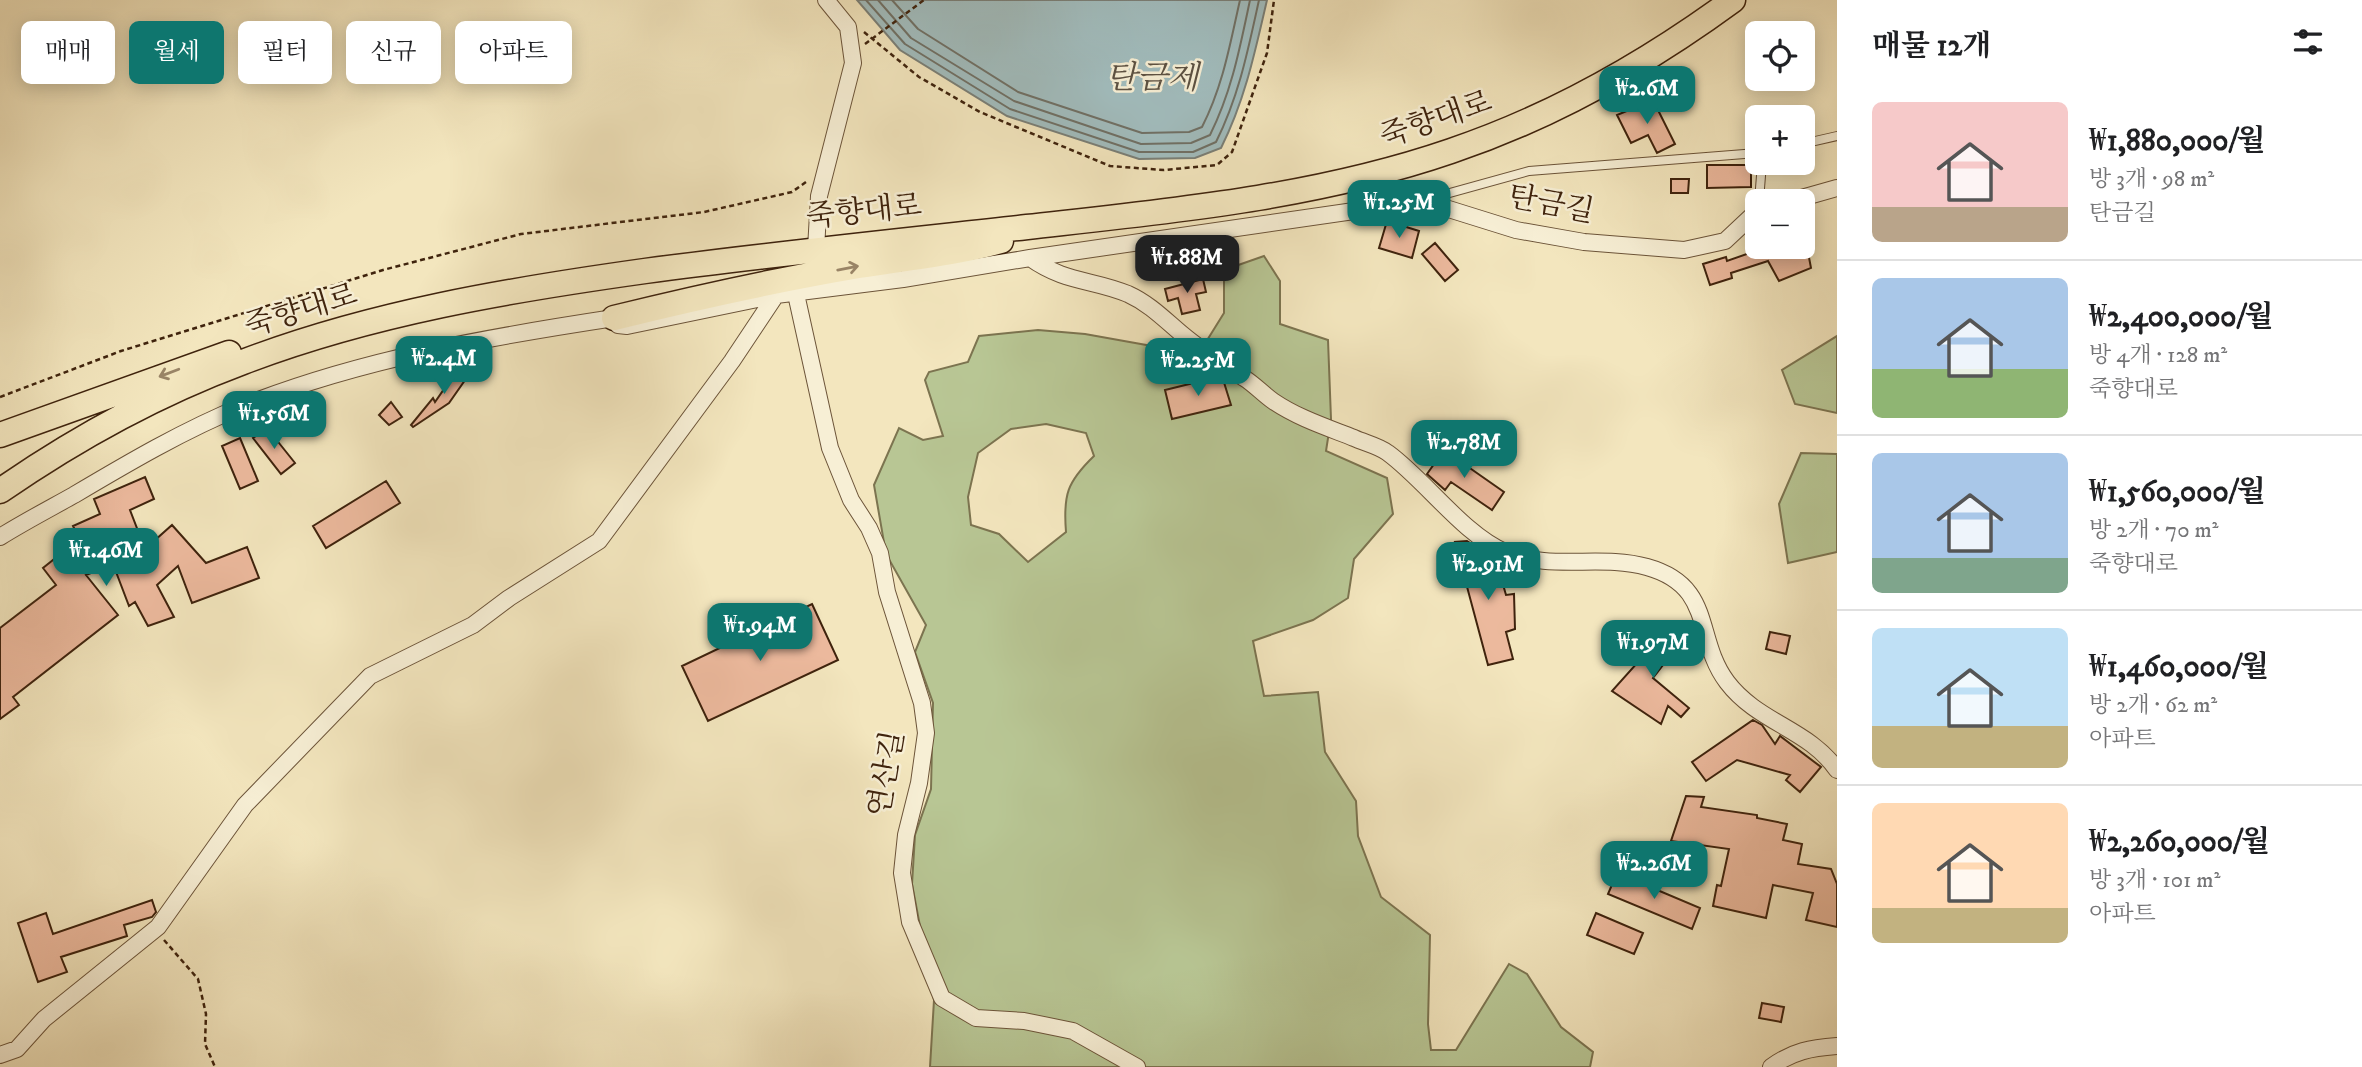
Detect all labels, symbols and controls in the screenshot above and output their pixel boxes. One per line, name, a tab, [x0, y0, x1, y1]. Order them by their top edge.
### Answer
chip: 매매	[21, 21, 115, 84]
chip: 월세	[129, 21, 224, 84]
chip: 필터	[238, 21, 332, 84]
chip: 신규	[346, 21, 441, 84]
chip: 아파트	[455, 21, 572, 84]
map controls	[1745, 21, 1815, 259]
button: locate	[1745, 21, 1815, 91]
icon: filters	[2289, 23, 2327, 61]
text: 매물 12개	[1872, 28, 1991, 65]
water label: 탄금제	[1106, 59, 1201, 99]
pin: ₩2.6M	[1598, 66, 1696, 126]
text: ₩2.6M	[1615, 74, 1679, 103]
street label: 죽향대로	[1375, 84, 1497, 156]
button: +	[1745, 105, 1815, 175]
text: ₩1,880,000/월	[2089, 123, 2266, 160]
icon: home	[1928, 130, 2012, 214]
text: 방 3개 · 98 m²	[2089, 165, 2214, 194]
street label: 탄금길	[1505, 179, 1597, 231]
pin: ₩1.25M	[1342, 180, 1456, 240]
street label: 죽향대로	[804, 188, 924, 236]
text: ₩1.25M	[1363, 188, 1435, 217]
button: −	[1745, 189, 1815, 259]
text: 탄금길	[2089, 199, 2156, 228]
pin: ₩1.88M	[1130, 236, 1244, 295]
text: ₩1.88M	[1151, 243, 1223, 272]
one-way arrow	[836, 261, 859, 274]
street label: 죽향대로	[240, 276, 362, 346]
text: ₩2,400,000/월	[2089, 299, 2274, 336]
icon: home	[1928, 306, 2012, 390]
pin: ₩2.4M	[395, 336, 493, 396]
pin: ₩2.25M	[1141, 338, 1255, 398]
text: 방 4개 · 128 m²	[2089, 341, 2227, 370]
text: ₩2.4M	[411, 344, 477, 373]
text: ₩2.25M	[1161, 346, 1235, 375]
one-way arrow	[158, 367, 180, 380]
text: 죽향대로	[2089, 375, 2178, 404]
pin: ₩1.56M	[217, 392, 331, 451]
text: ₩1.56M	[238, 399, 310, 428]
pin: ₩2.78M	[1407, 420, 1521, 480]
text: ₩2.78M	[1427, 428, 1501, 457]
text: ₩1,560,000/월	[2089, 474, 2266, 511]
icon: home	[1928, 481, 2012, 565]
text: 방 2개 · 70 m²	[2089, 516, 2219, 545]
pin: ₩1.46M	[49, 528, 163, 588]
text: ₩1.46M	[69, 536, 143, 565]
pin: ₩2.91M	[1431, 542, 1545, 602]
text: ₩2.91M	[1452, 550, 1524, 579]
text: 죽향대로	[2089, 550, 2178, 579]
pin: ₩1.94M	[703, 604, 817, 663]
text: ₩1.94M	[723, 611, 797, 640]
pin: ₩1.97M	[1596, 620, 1710, 680]
text: ₩1.97M	[1617, 628, 1689, 657]
text: ₩1,460,000/월	[2089, 649, 2269, 686]
icon: home	[1928, 656, 2012, 740]
text: 방 2개 · 62 m²	[2089, 691, 2217, 720]
text: 아파트	[2089, 725, 2156, 754]
street label: 연산길	[861, 728, 913, 820]
text: ₩2,260,000/월	[2089, 824, 2270, 861]
icon: home	[1928, 831, 2012, 915]
pin: ₩2.26M	[1597, 842, 1711, 901]
text: ₩2.26M	[1617, 849, 1691, 878]
text: 방 3개 · 101 m²	[2089, 866, 2220, 895]
text: 아파트	[2089, 900, 2156, 929]

